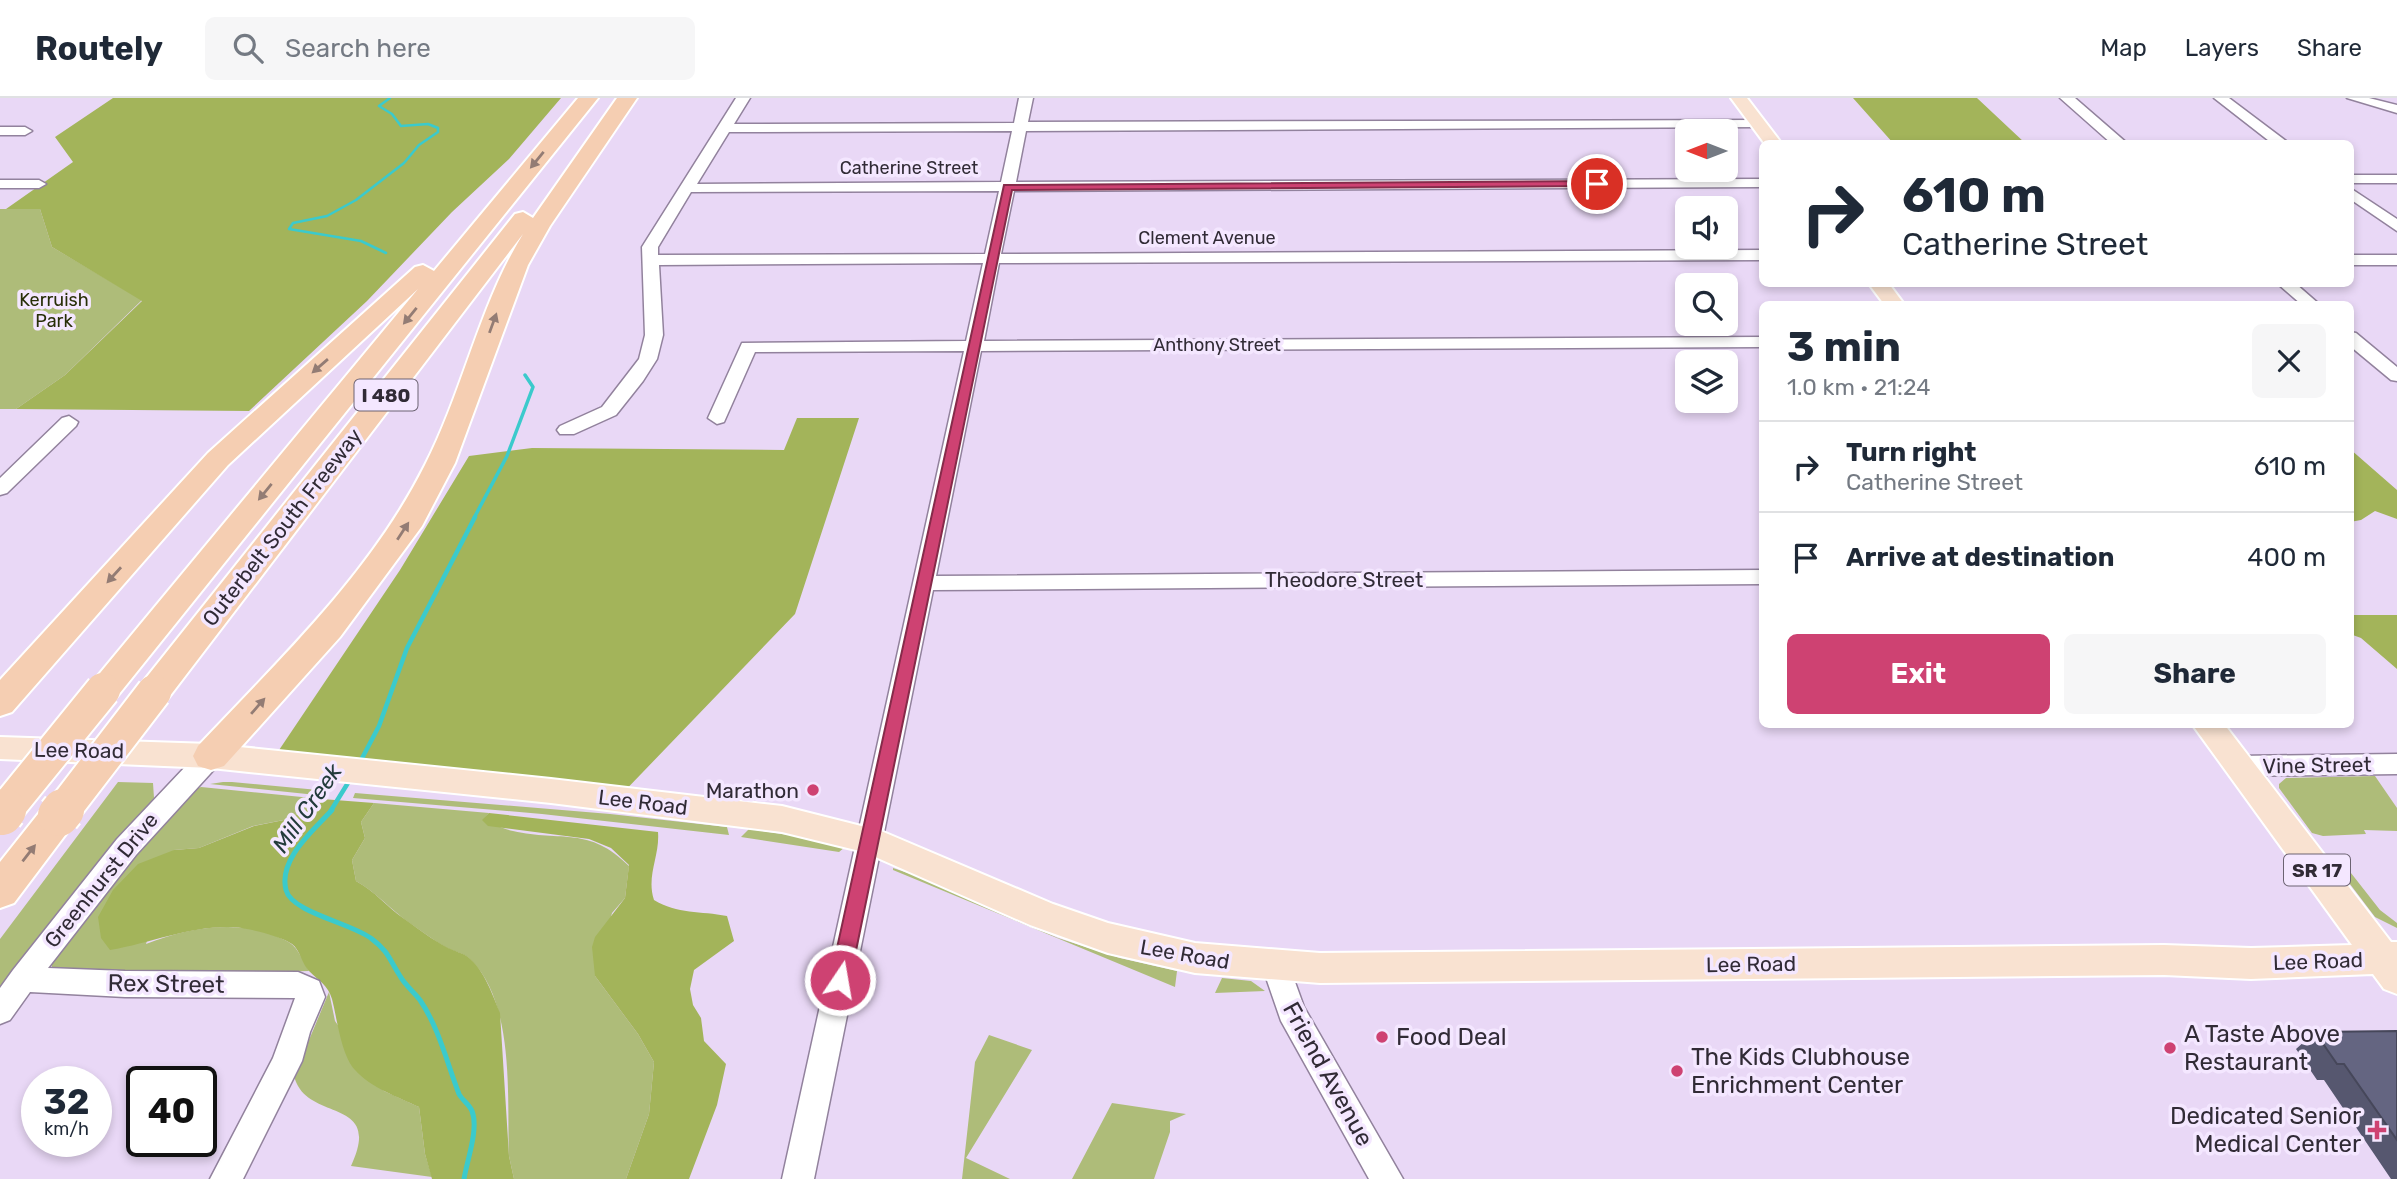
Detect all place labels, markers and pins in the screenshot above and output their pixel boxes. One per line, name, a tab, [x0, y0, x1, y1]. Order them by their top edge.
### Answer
pin	[1567, 154, 1627, 214]
place label: Marathon	[706, 778, 799, 803]
marker: Marathon	[805, 782, 821, 798]
place label: A Taste Above Restaurant	[2184, 1020, 2340, 1076]
place label: Food Deal	[1396, 1023, 1507, 1051]
marker: Food Deal	[1374, 1029, 1390, 1045]
marker: A Taste Above Restaurant	[2162, 1040, 2178, 1056]
place label: The Kids Clubhouse Enrichment Center	[1691, 1043, 1910, 1099]
marker: The Kids Clubhouse Enrichment Center	[1669, 1063, 1685, 1079]
place label: Dedicated Senior Medical Center	[2170, 1102, 2361, 1158]
marker: Dedicated Senior Medical Center	[2367, 1120, 2387, 1140]

